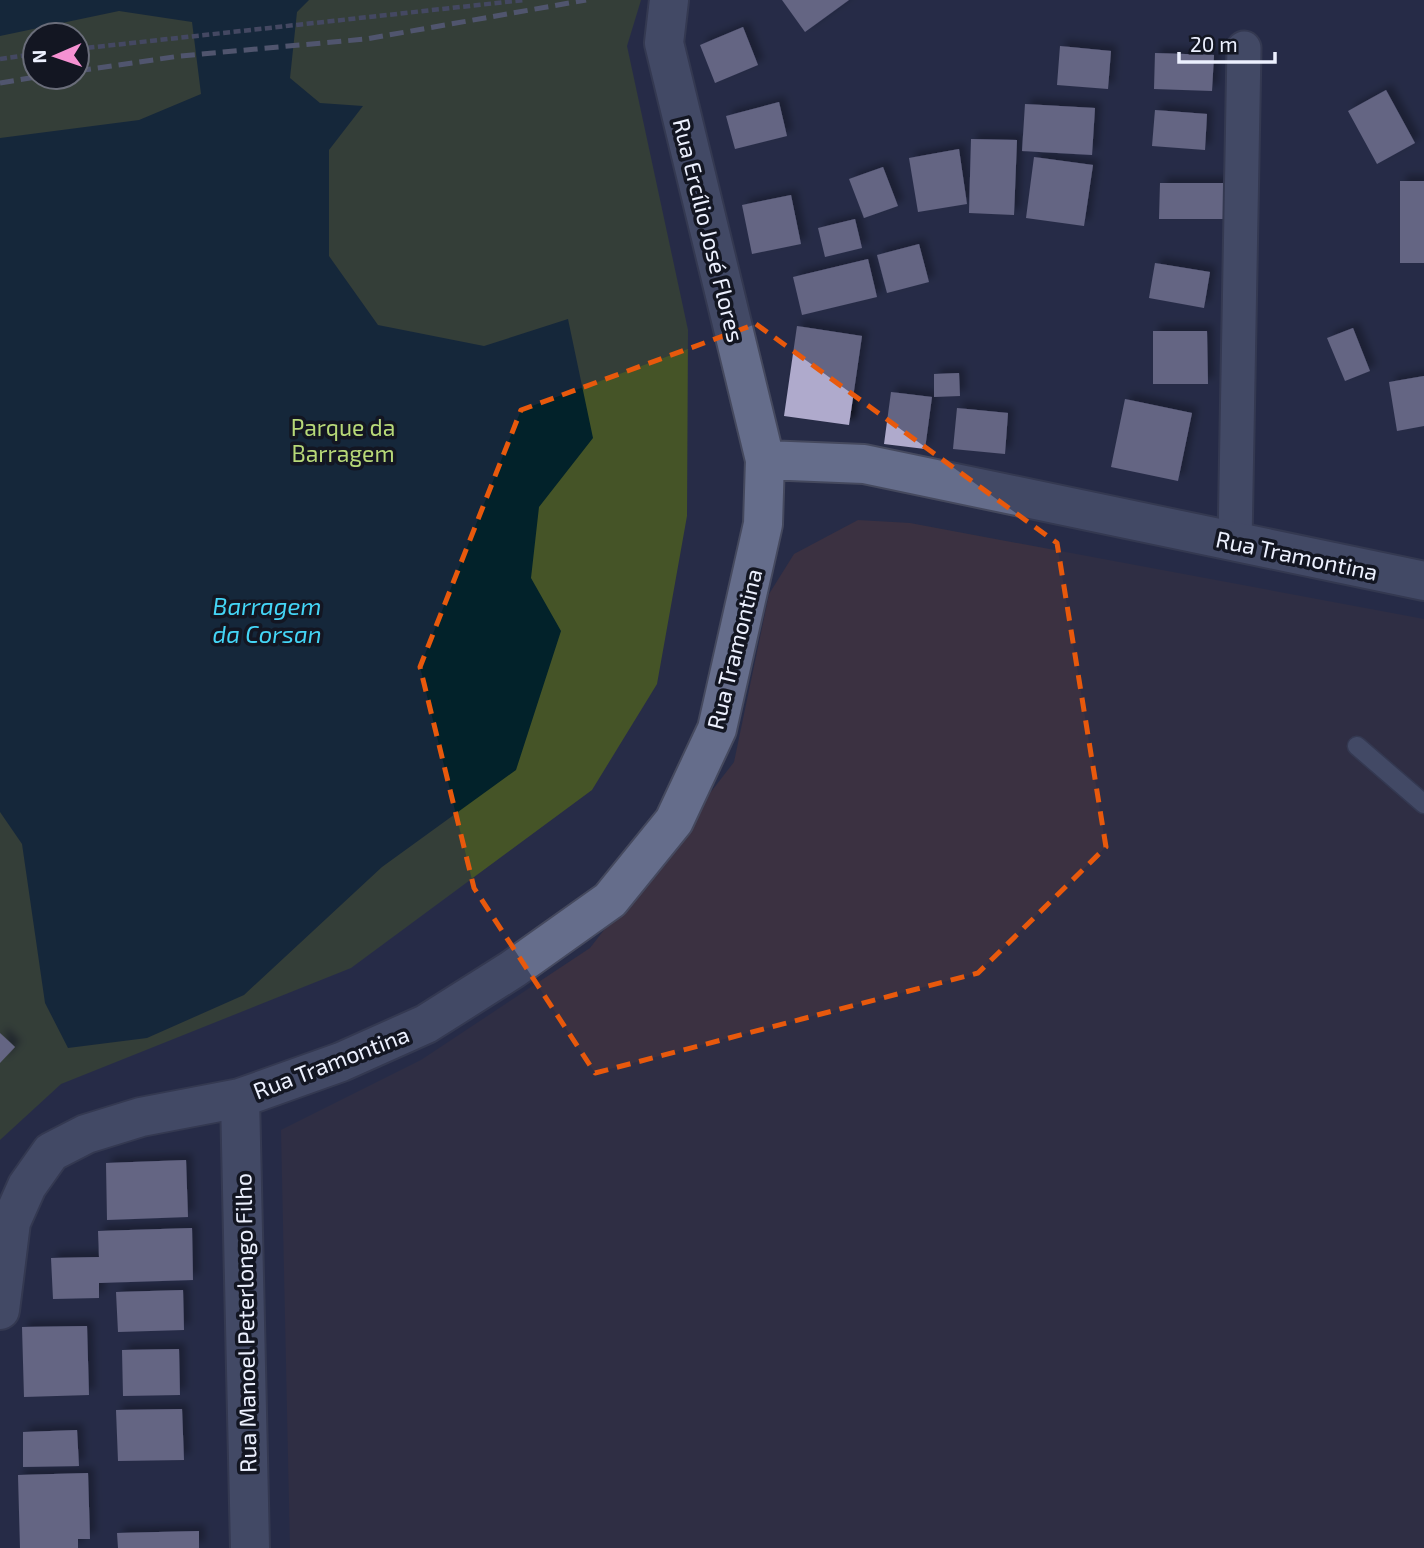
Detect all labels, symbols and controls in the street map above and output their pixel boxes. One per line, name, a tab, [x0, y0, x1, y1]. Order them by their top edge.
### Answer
north arrow	[21, 21, 91, 91]
scale bar	[1179, 21, 1275, 65]
text: 20 m	[1190, 31, 1238, 56]
text: N	[27, 49, 50, 64]
street label: Rua Ercílio José Flores	[668, 115, 750, 345]
park label: Parque da Barragem	[291, 413, 395, 467]
street label: Rua Tramontina	[1214, 524, 1380, 586]
street label: Rua Tramontina	[700, 566, 768, 732]
water label: Barragem da Corsan	[212, 591, 322, 648]
street label: Rua Tramontina	[249, 1019, 413, 1105]
street label: Rua Manoel Peterlongo Filho	[228, 1173, 262, 1473]

